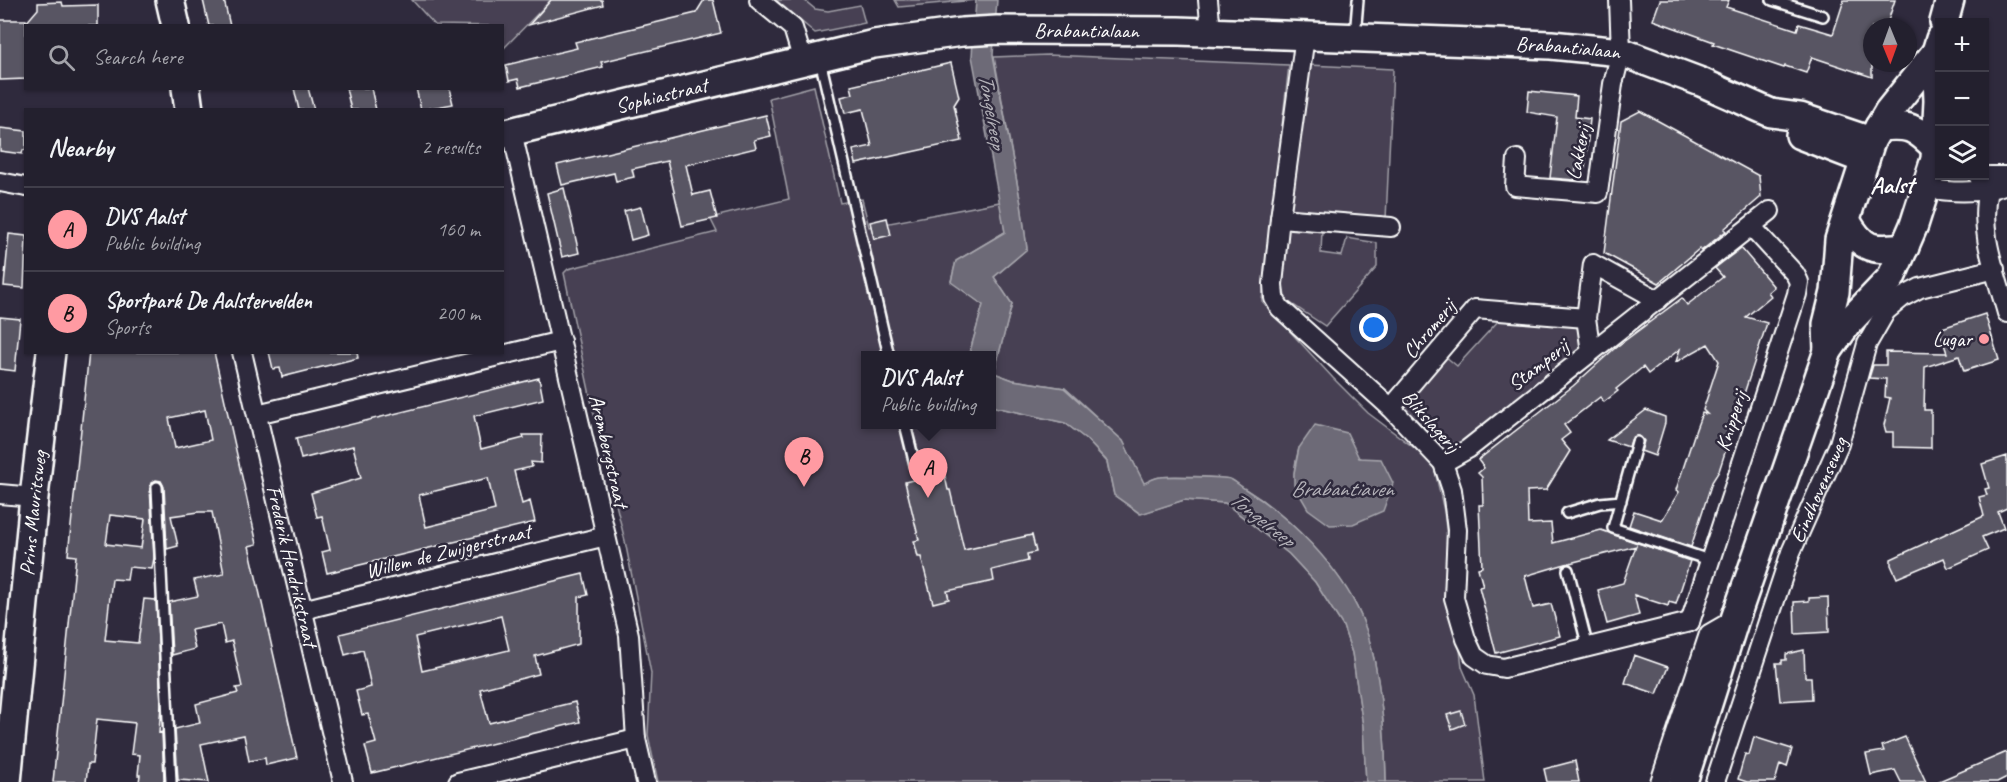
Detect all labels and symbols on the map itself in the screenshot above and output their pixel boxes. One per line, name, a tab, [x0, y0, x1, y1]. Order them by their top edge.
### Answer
street label: Brabantialaan	[1034, 17, 1140, 44]
north arrow	[1863, 18, 1917, 72]
street label: Brabantialaan	[1515, 31, 1623, 65]
street label: Sophiastraat	[613, 71, 713, 119]
water label: Tongelreep	[972, 72, 1013, 154]
street label: Lakkerij	[1560, 119, 1597, 182]
district label: Aalst	[1870, 170, 1918, 200]
street label: Chromerij	[1397, 292, 1463, 364]
your location	[1359, 313, 1388, 342]
place label: Lugar	[1933, 326, 1973, 352]
street label: Stamperij	[1502, 331, 1576, 397]
marker: Lugar	[1977, 332, 1991, 346]
street label: Blikslagerij	[1396, 384, 1468, 460]
street label: Knipperij	[1709, 385, 1754, 454]
street label: Arembergstraat	[583, 392, 635, 513]
street label: Eindhovenseweg	[1784, 434, 1853, 547]
pin: B	[784, 438, 824, 487]
street label: Prins Mauritsweg	[14, 448, 52, 577]
pin: A	[908, 448, 948, 498]
water label: Brabantiaven	[1291, 475, 1395, 503]
street label: Frederik Hendrikstraat	[261, 483, 325, 652]
water label: Tongelreep	[1224, 485, 1303, 555]
street label: Willem de Zwijgerstraat	[363, 517, 536, 584]

